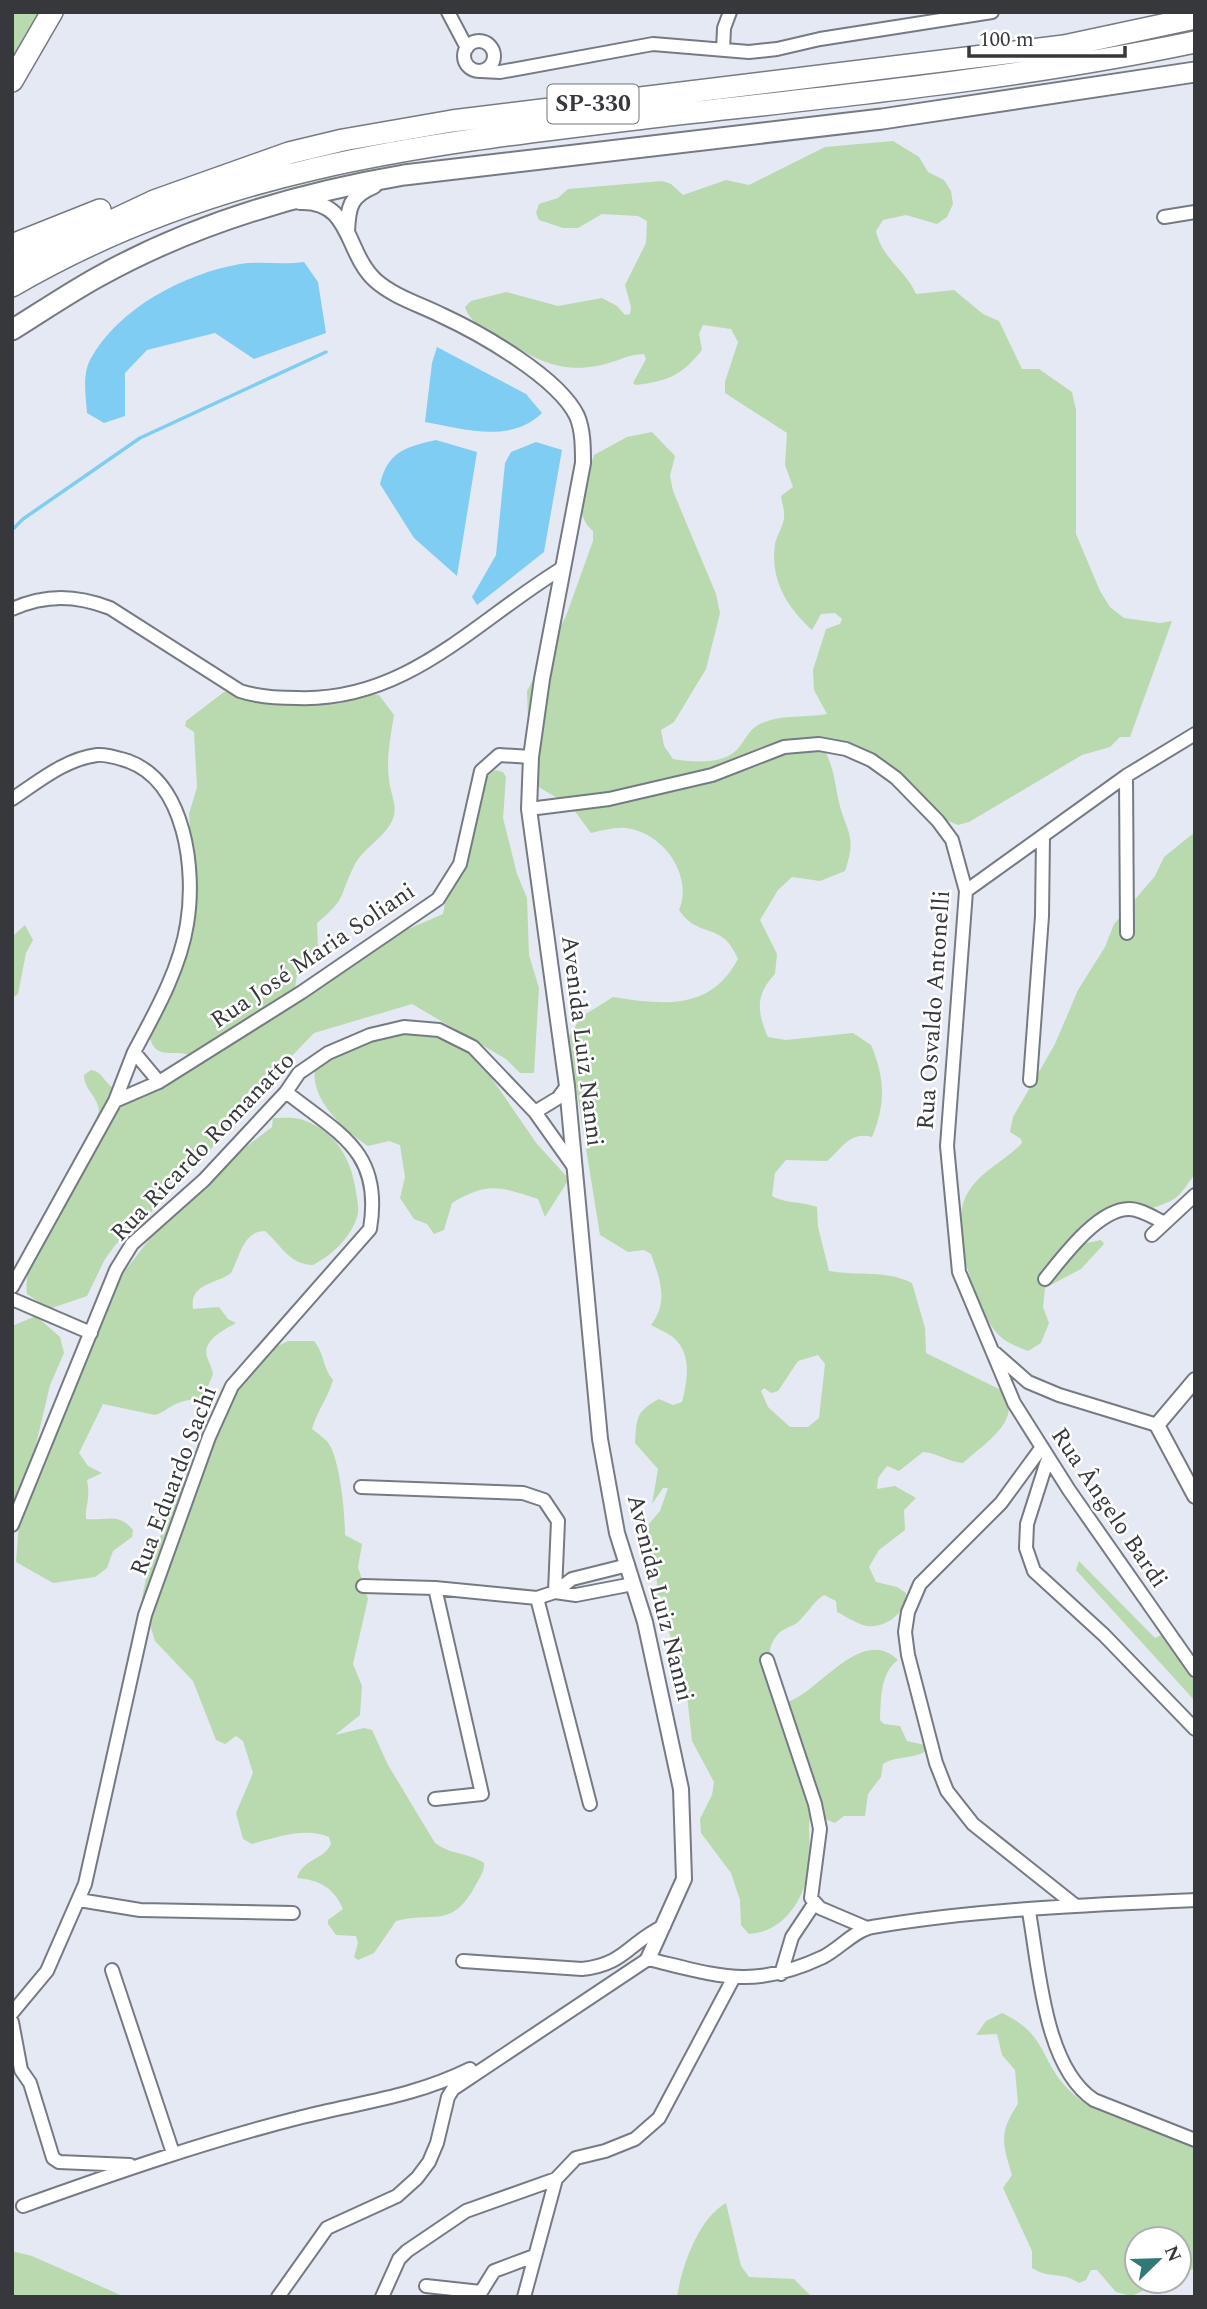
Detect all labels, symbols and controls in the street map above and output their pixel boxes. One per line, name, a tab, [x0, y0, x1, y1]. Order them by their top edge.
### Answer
scale bar	[969, 14, 1125, 58]
text: 100 m	[979, 24, 1034, 56]
road number: SP-330	[548, 85, 638, 124]
street label: Rua José Maria Soliani	[203, 874, 423, 1038]
street label: Rua Osvaldo Antonelli	[908, 889, 960, 1131]
street label: Avenida Luiz Nanni	[551, 933, 613, 1149]
street label: Rua Ricardo Romanatto	[102, 1044, 304, 1250]
street label: Rua Eduardo Sachi	[121, 1381, 227, 1581]
street label: Rua Ângelo Bardi	[1042, 1420, 1176, 1596]
street label: Avenida Luiz Nanni	[617, 1491, 703, 1705]
north arrow	[1123, 2225, 1193, 2295]
text: N	[1156, 2241, 1189, 2267]

